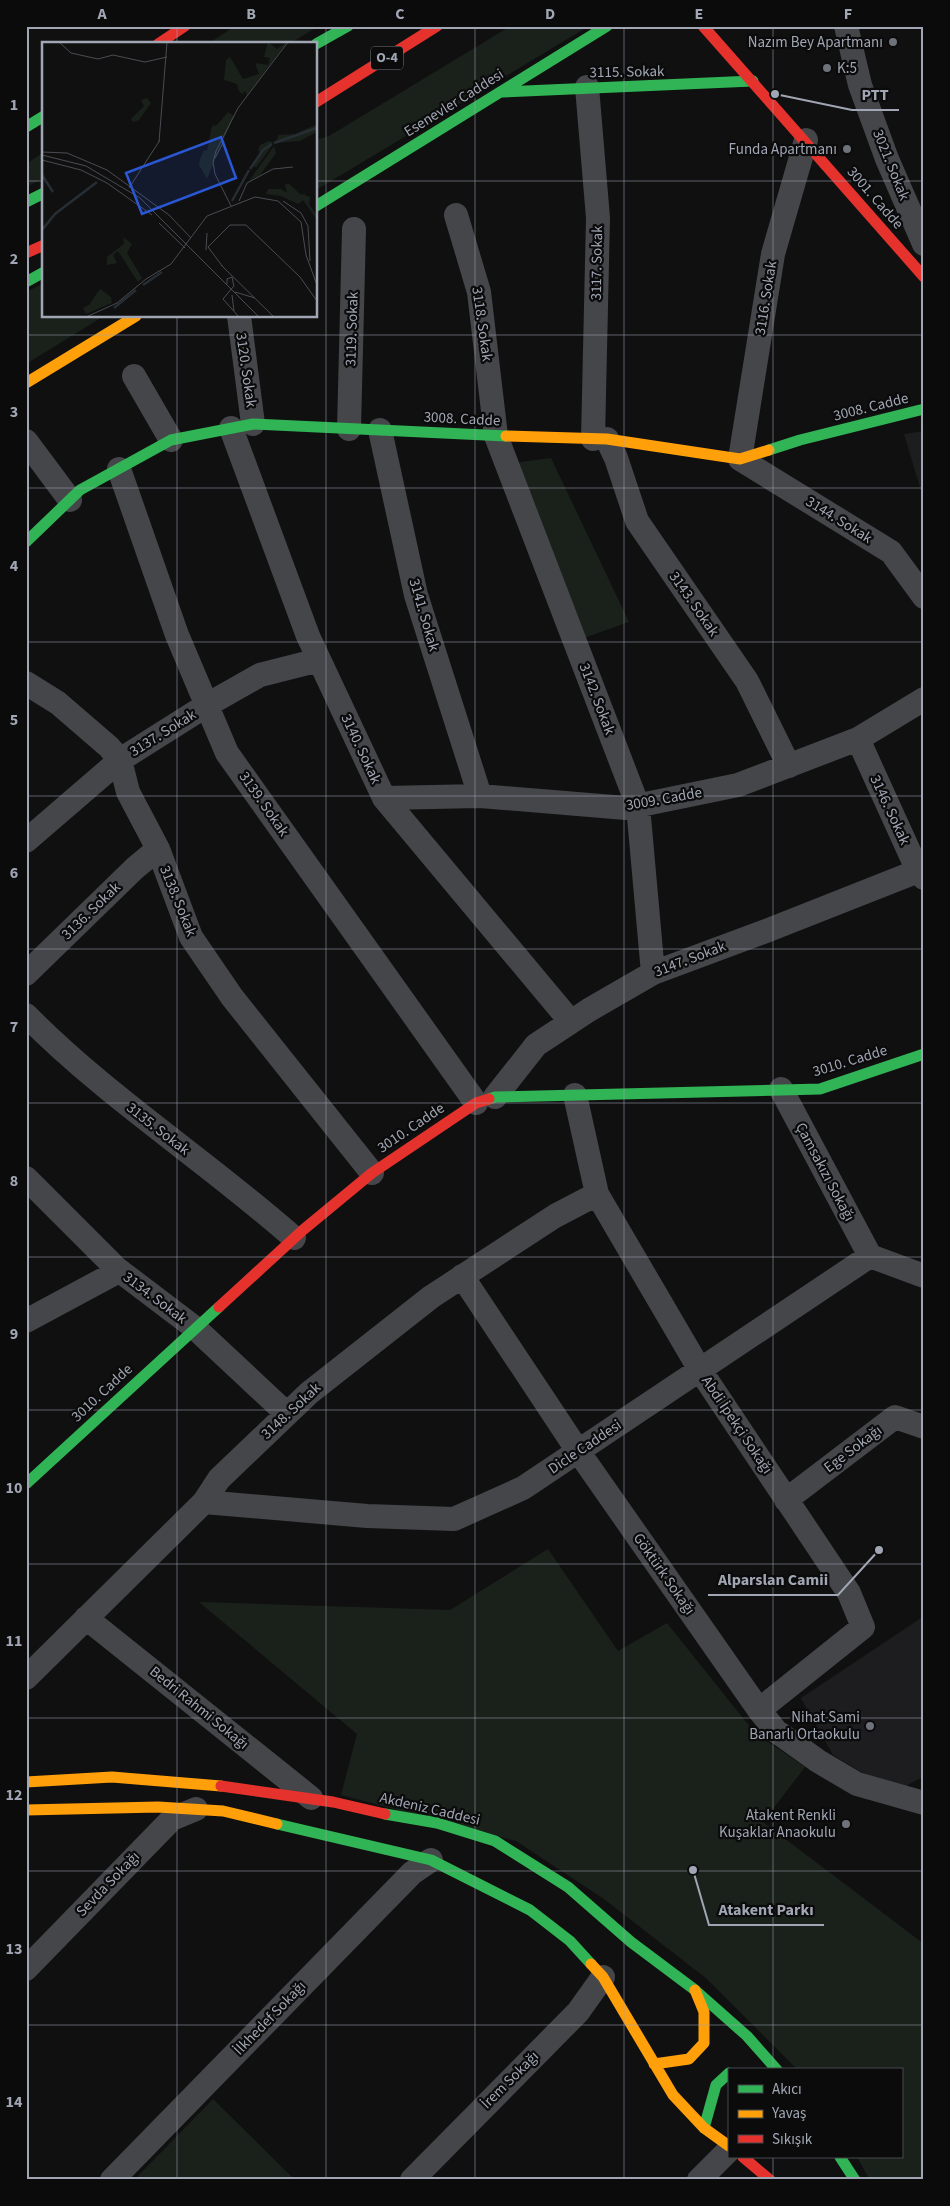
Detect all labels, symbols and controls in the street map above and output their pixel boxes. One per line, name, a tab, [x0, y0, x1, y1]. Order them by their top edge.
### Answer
text: A	[96, 3, 107, 25]
text: B	[246, 3, 256, 25]
text: C	[395, 3, 405, 25]
text: D	[545, 3, 555, 25]
text: E	[695, 3, 703, 25]
text: F	[844, 3, 852, 25]
place label: Nazım Bey Apartmanı	[748, 32, 883, 53]
marker: Nazım Bey Apartmanı	[887, 36, 899, 48]
inset map	[42, 42, 318, 318]
road number: O-4	[371, 46, 403, 70]
place label: K:5	[837, 58, 857, 79]
street label: 3115. Sokak	[589, 61, 665, 83]
marker: K:5	[821, 62, 833, 74]
street label: Esenevler Caddesi	[400, 64, 508, 142]
callout: PTT	[852, 79, 899, 110]
text: PTT	[861, 84, 889, 106]
text: 1	[10, 94, 18, 116]
street label: 3021. Sokak	[867, 126, 915, 204]
place label: Funda Apartmanı	[729, 139, 837, 160]
marker: Funda Apartmanı	[841, 143, 853, 155]
street label: 3001. Cadde	[842, 162, 908, 234]
street label: 3117. Sokak	[586, 225, 608, 301]
text: 2	[10, 248, 18, 270]
street label: 3116. Sokak	[750, 259, 782, 337]
street label: 3118. Sokak	[466, 285, 498, 363]
street label: 3119. Sokak	[340, 291, 364, 367]
street label: 3120. Sokak	[230, 331, 262, 409]
street label: 3008. Cadde	[831, 388, 911, 426]
text: 3	[10, 401, 18, 423]
street label: 3008. Cadde	[423, 407, 501, 431]
street label: 3144. Sokak	[802, 491, 877, 549]
text: 4	[10, 555, 19, 577]
street label: 3143. Sokak	[664, 567, 724, 641]
street label: 3141. Sokak	[404, 576, 445, 654]
street label: 3142. Sokak	[574, 660, 620, 738]
street label: 3137. Sokak	[126, 704, 201, 762]
text: 5	[10, 709, 18, 731]
street label: 3140. Sokak	[336, 711, 387, 788]
street label: 3139. Sokak	[234, 767, 294, 841]
street label: 3146. Sokak	[865, 772, 916, 849]
street label: 3009. Cadde	[624, 782, 704, 816]
text: 6	[10, 862, 18, 884]
street label: 3138. Sokak	[154, 862, 202, 940]
street label: 3136. Sokak	[57, 877, 126, 945]
street label: 3147. Sokak	[651, 936, 729, 982]
text: 7	[10, 1016, 18, 1038]
street label: 3010. Cadde	[810, 1040, 890, 1082]
street label: 3135. Sokak	[122, 1098, 194, 1161]
street label: 3010. Cadde	[373, 1098, 449, 1158]
street label: Çamsakızı Sokağı	[790, 1119, 860, 1225]
text: 8	[10, 1170, 18, 1192]
street label: 3134. Sokak	[119, 1267, 192, 1329]
text: 9	[10, 1323, 18, 1345]
street label: 3010. Cadde	[67, 1359, 137, 1427]
street label: Abdi İpekçi Sokağı	[696, 1372, 778, 1478]
street label: 3148. Sokak	[256, 1377, 326, 1444]
street label: Dicle Caddesi	[544, 1415, 626, 1479]
street label: Ege Sokağı	[820, 1420, 886, 1478]
text: 10	[6, 1477, 22, 1499]
street label: Göktürk Sokağı	[628, 1529, 700, 1619]
callout: Alparslan Camii	[708, 1564, 838, 1595]
text: Alparslan Camii	[717, 1569, 828, 1591]
text: 11	[6, 1630, 22, 1652]
street label: Bedri Rahmi Sokağı	[145, 1661, 253, 1755]
place label: Nihat Sami Banarlı Ortaokulu	[749, 1707, 860, 1745]
marker: Nihat Sami Banarlı Ortaokulu	[864, 1720, 876, 1732]
text: 12	[6, 1784, 22, 1806]
street label: Akdeniz Caddesi	[378, 1787, 482, 1831]
place label: Atakent Renkli Kuşaklar Anaokulu	[719, 1805, 836, 1843]
marker: Atakent Renkli Kuşaklar Anaokulu	[840, 1818, 852, 1830]
street label: Sevda Sokağı	[71, 1847, 145, 1921]
callout: Atakent Parkı	[709, 1894, 824, 1925]
text: Atakent Parkı	[717, 1899, 814, 1921]
text: 13	[6, 1938, 22, 1960]
street label: İlkhedef Sokağı	[229, 1976, 311, 2060]
street label: İrem Sokağı	[476, 2046, 544, 2114]
legend	[728, 2068, 902, 2158]
text: Akıcı	[772, 2079, 802, 2100]
text: 14	[6, 2091, 23, 2113]
text: Yavaş	[771, 2103, 806, 2124]
text: Sıkışık	[772, 2129, 813, 2150]

